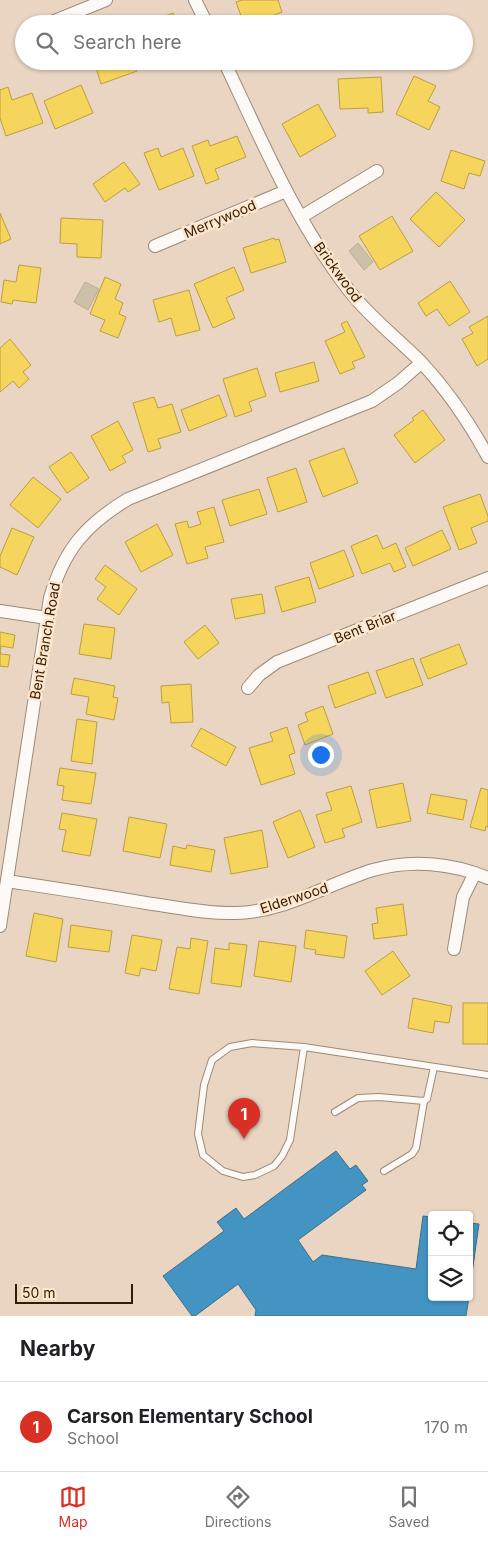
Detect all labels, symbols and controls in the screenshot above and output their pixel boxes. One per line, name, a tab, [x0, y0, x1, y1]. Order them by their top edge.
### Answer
search box	[15, 15, 473, 70]
icon: search	[33, 29, 61, 57]
text: Search here	[73, 31, 182, 54]
street label: Merrywood	[181, 196, 258, 241]
street label: Brickwood	[311, 238, 366, 305]
street label: Bent Branch Road	[26, 581, 63, 701]
street label: Bent Briar	[331, 606, 398, 647]
your location	[308, 742, 334, 768]
street label: Elderwood	[258, 879, 330, 917]
pin: 1	[228, 1098, 260, 1139]
map controls	[428, 1211, 473, 1301]
button: locate	[428, 1211, 473, 1256]
button: layers	[428, 1256, 473, 1301]
scale bar	[15, 1281, 132, 1304]
text: 50 m	[22, 1284, 56, 1301]
text: Nearby	[20, 1336, 95, 1361]
text: Carson Elementary School	[67, 1405, 313, 1428]
text: 1	[33, 1417, 39, 1437]
text: 170 m	[424, 1417, 468, 1437]
text: School	[67, 1428, 119, 1448]
tab: Map	[59, 1483, 88, 1530]
tab: Directions	[205, 1483, 271, 1530]
tab: Saved	[388, 1483, 429, 1530]

